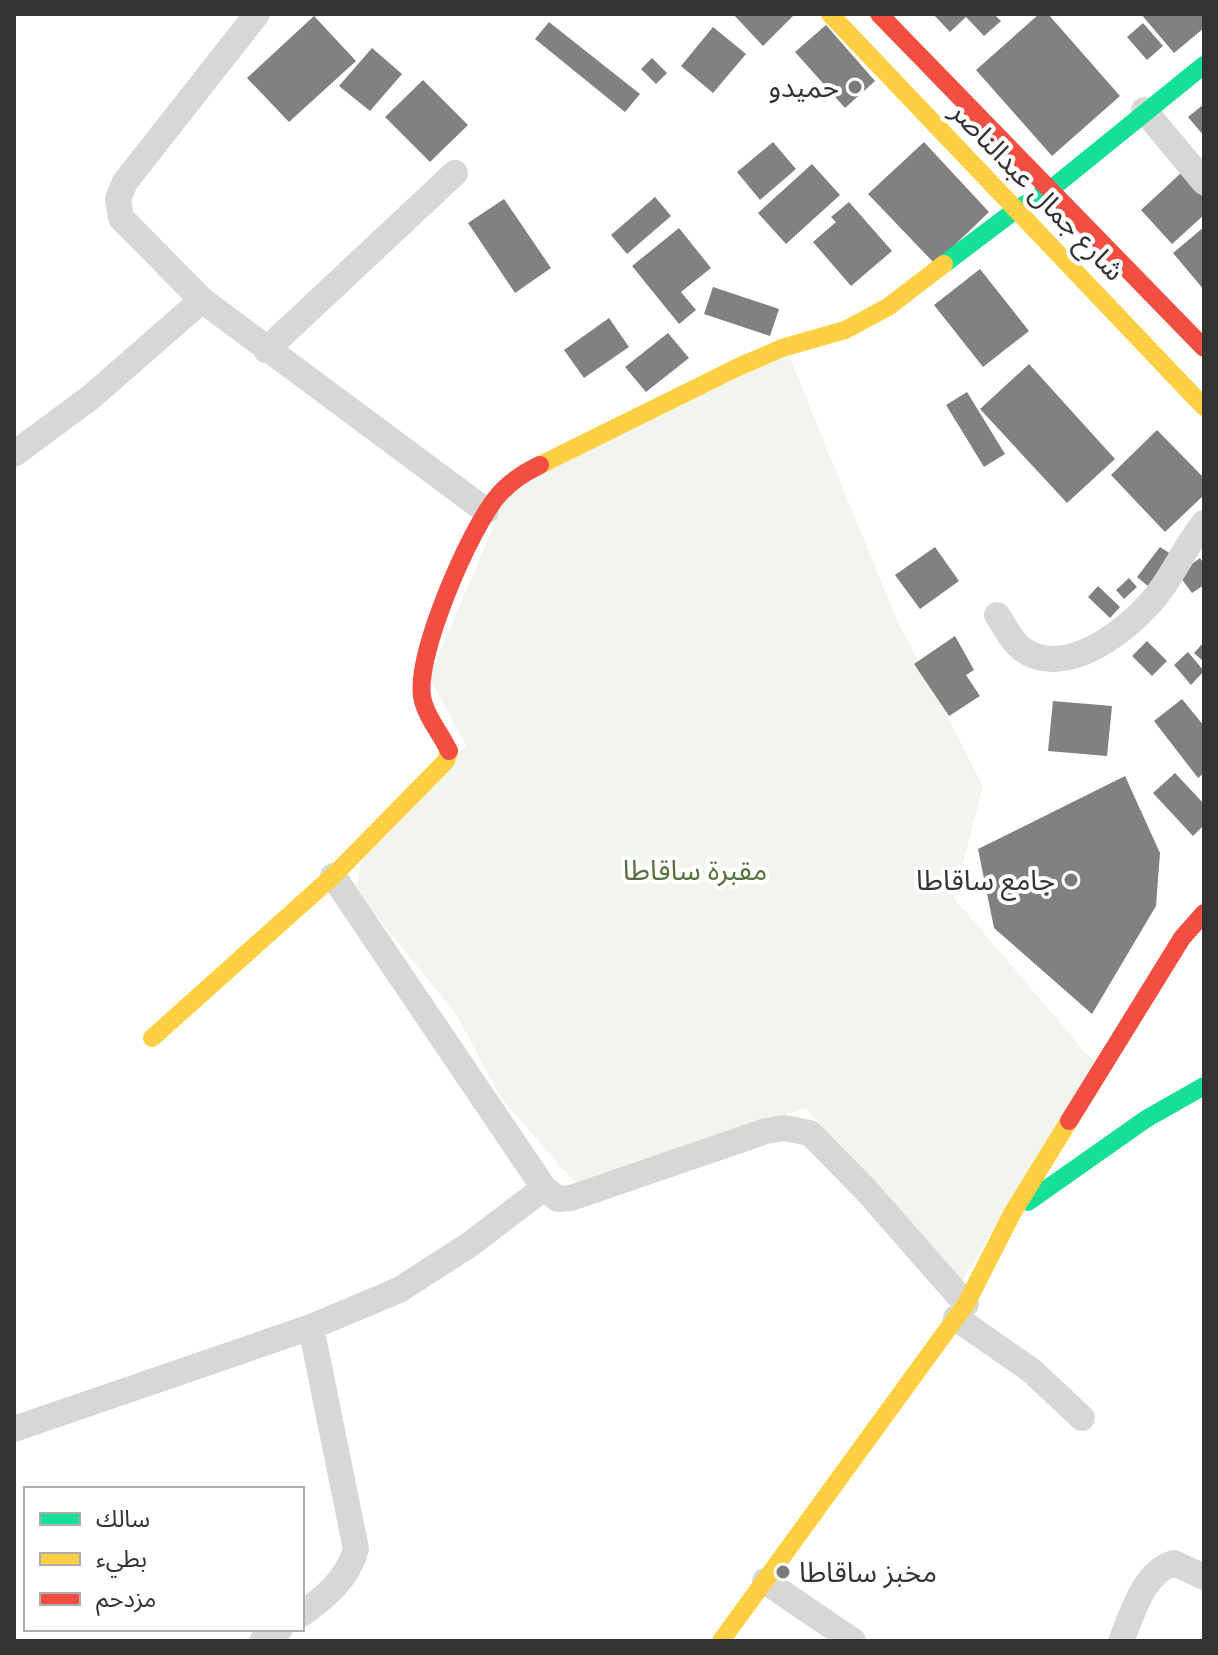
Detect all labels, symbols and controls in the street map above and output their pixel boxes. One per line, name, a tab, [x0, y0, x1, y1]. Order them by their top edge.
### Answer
place label: حميدو	[768, 71, 839, 104]
marker: حميدو	[846, 78, 864, 96]
street label: شارع جمال عبدالناصر	[940, 94, 1131, 290]
park label: مقبرة ساقاطا	[623, 854, 767, 887]
place label: جامع ساقاطا	[916, 864, 1055, 901]
marker: جامع ساقاطا	[1062, 871, 1080, 889]
legend	[24, 1487, 304, 1631]
text: سالك	[96, 1505, 150, 1533]
text: بطيء	[96, 1545, 147, 1578]
place label: مخبز ساقاطا	[799, 1556, 937, 1589]
marker: مخبز ساقاطا	[774, 1563, 792, 1581]
text: مزدحم	[96, 1585, 156, 1616]

